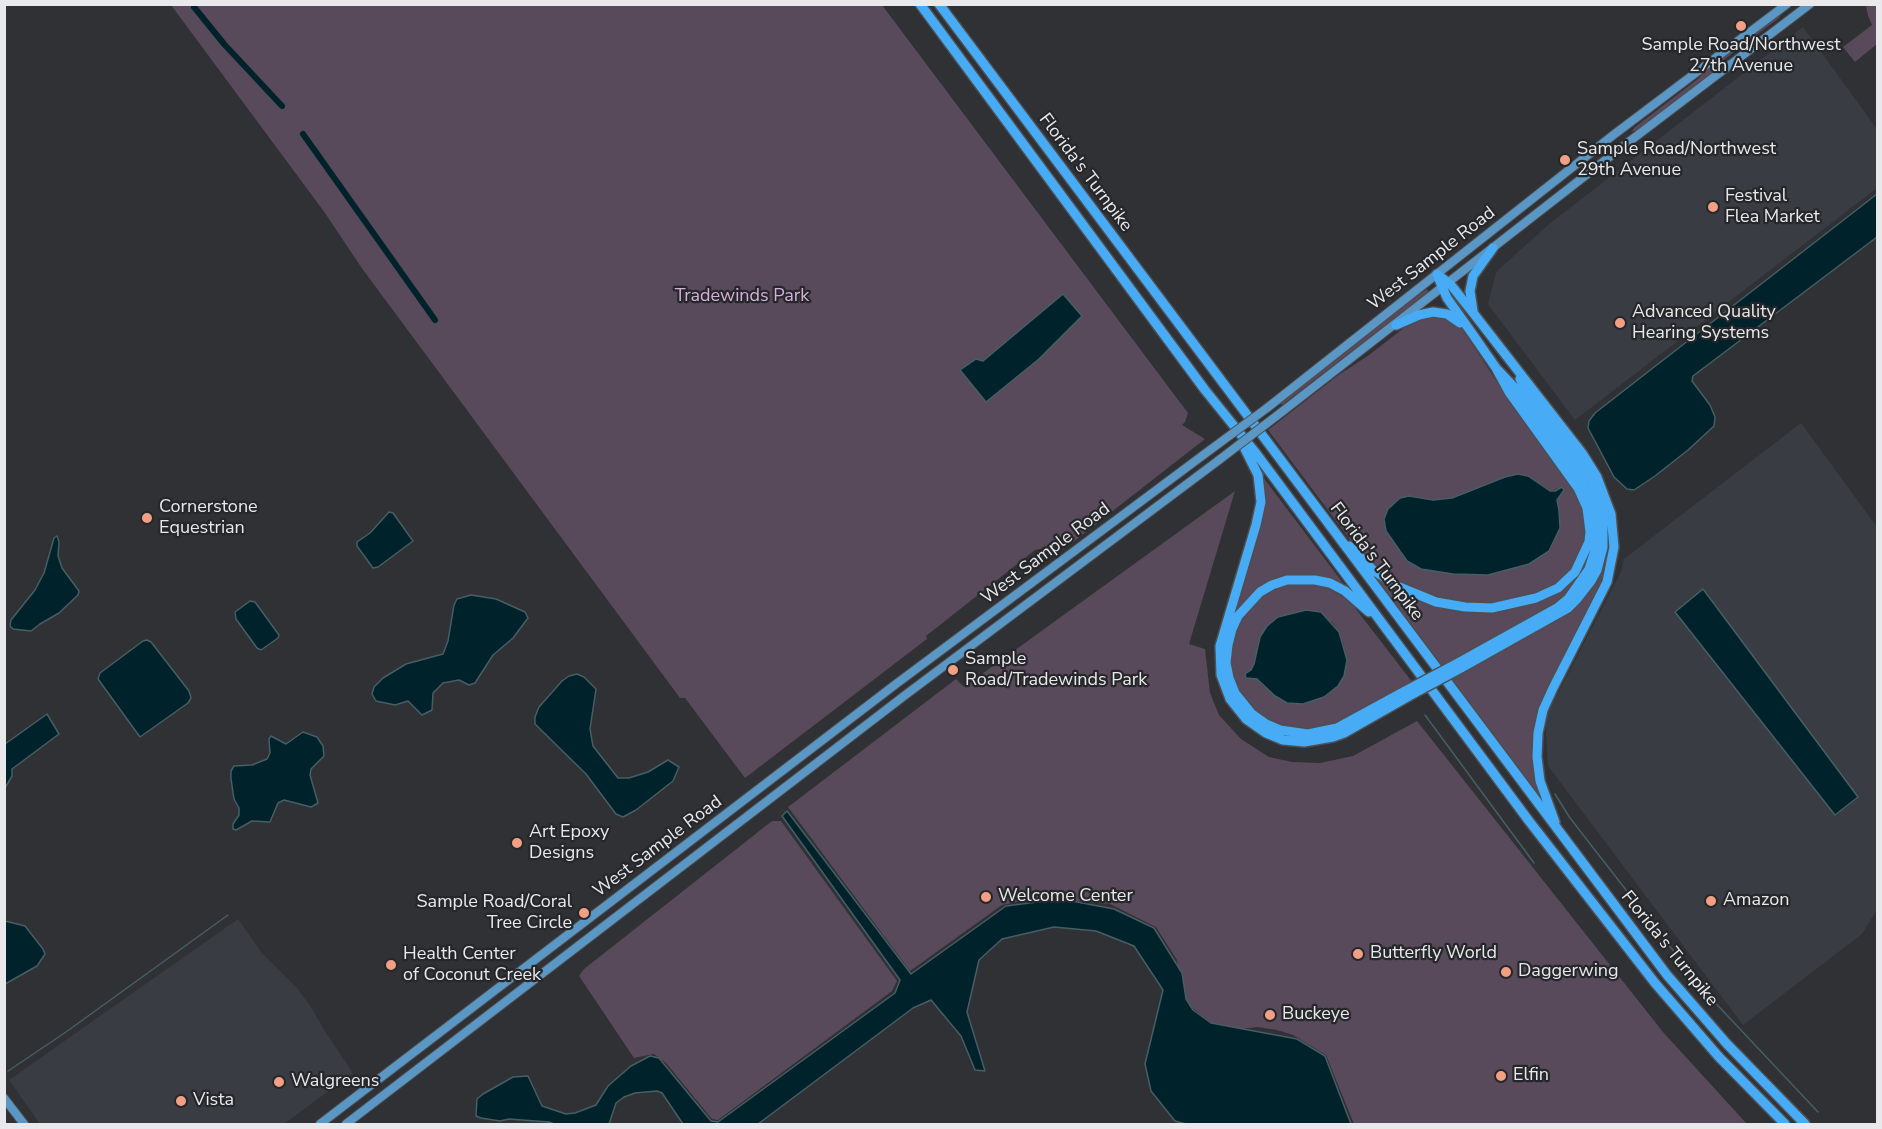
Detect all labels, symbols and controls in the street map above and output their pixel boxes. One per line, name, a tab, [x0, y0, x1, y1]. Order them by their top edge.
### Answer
marker: Sample Road/Northwest 27th Avenue	[1734, 19, 1748, 33]
place label: Sample Road/Northwest 27th Avenue	[1641, 35, 1841, 78]
street label: Florida's Turnpike	[1034, 110, 1136, 236]
place label: Sample Road/Northwest 29th Avenue	[1577, 139, 1776, 182]
marker: Sample Road/Northwest 29th Avenue	[1558, 153, 1572, 167]
place label: Festival Flea Market	[1725, 186, 1820, 228]
marker: Festival Flea Market	[1706, 200, 1720, 214]
street label: West Sample Road	[1364, 203, 1500, 315]
park label: Tradewinds Park	[675, 286, 809, 308]
place label: Advanced Quality Hearing Systems	[1632, 302, 1776, 344]
marker: Advanced Quality Hearing Systems	[1613, 316, 1627, 330]
place label: Cornerstone Equestrian	[159, 497, 258, 540]
street label: West Sample Road	[977, 499, 1115, 609]
street label: Florida's Turnpike	[1325, 499, 1427, 625]
marker: Cornerstone Equestrian	[140, 511, 154, 525]
place label: Sample Road/Tradewinds Park	[965, 649, 1147, 692]
marker: Sample Road/Tradewinds Park	[946, 663, 960, 677]
street label: West Sample Road	[589, 792, 727, 902]
place label: Art Epoxy Designs	[529, 822, 609, 864]
marker: Art Epoxy Designs	[510, 836, 524, 850]
place label: Welcome Center	[998, 886, 1133, 908]
street label: Florida's Turnpike	[1616, 887, 1722, 1011]
marker: Welcome Center	[979, 890, 993, 904]
place label: Amazon	[1723, 890, 1789, 912]
place label: Sample Road/Coral Tree Circle	[417, 892, 572, 934]
marker: Amazon	[1704, 894, 1718, 908]
marker: Sample Road/Coral Tree Circle	[577, 906, 591, 920]
place label: Butterfly World	[1370, 943, 1497, 965]
place label: Health Center of Coconut Creek	[403, 944, 541, 986]
marker: Butterfly World	[1351, 947, 1365, 961]
marker: Health Center of Coconut Creek	[384, 958, 398, 972]
place label: Daggerwing	[1518, 961, 1619, 983]
marker: Daggerwing	[1499, 965, 1513, 979]
place label: Buckeye	[1282, 1004, 1350, 1026]
marker: Buckeye	[1263, 1008, 1277, 1022]
place label: Elfin	[1513, 1065, 1549, 1087]
marker: Elfin	[1494, 1069, 1508, 1083]
place label: Walgreens	[291, 1071, 379, 1093]
marker: Walgreens	[272, 1075, 286, 1089]
place label: Vista	[193, 1090, 234, 1112]
marker: Vista	[174, 1094, 188, 1108]

